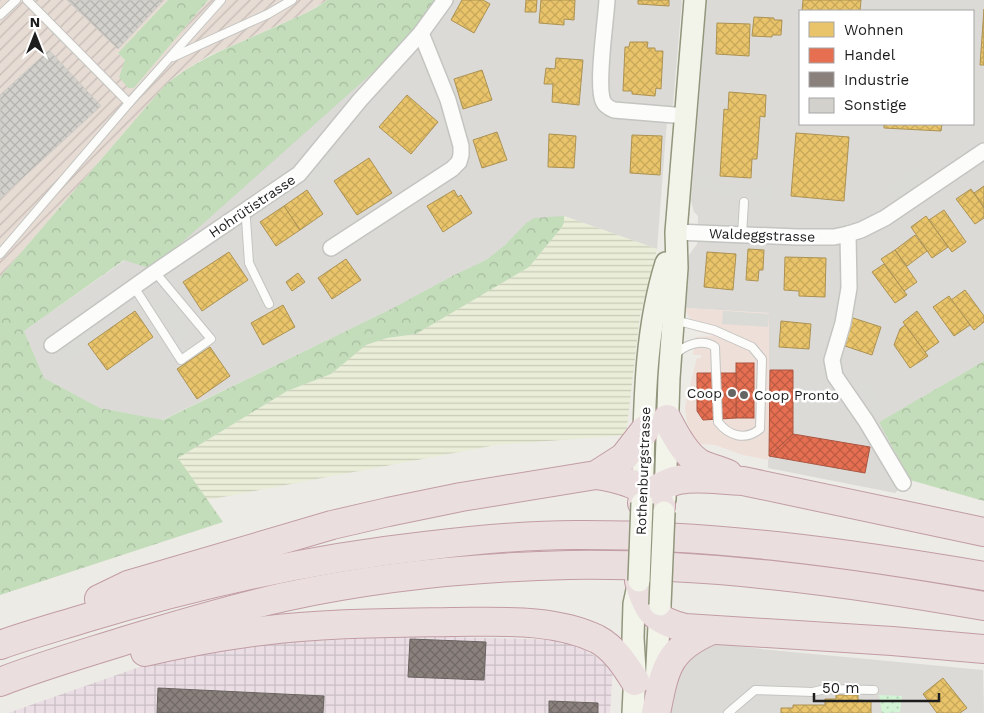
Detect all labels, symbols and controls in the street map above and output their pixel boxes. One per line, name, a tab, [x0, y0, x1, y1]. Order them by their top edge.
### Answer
north arrow	[10, 10, 60, 60]
legend	[799, 10, 974, 125]
text: N	[30, 14, 40, 30]
text: Wohnen	[844, 21, 903, 39]
text: Handel	[844, 46, 896, 64]
text: Industrie	[844, 71, 909, 89]
text: Sonstige	[844, 96, 907, 114]
street label: Hohrütistrasse	[206, 171, 298, 241]
street label: Waldeggstrasse	[709, 225, 815, 245]
place label: Coop	[687, 385, 722, 401]
marker: Coop	[726, 387, 738, 399]
place label: Coop Pronto	[754, 387, 839, 403]
marker: Coop Pronto	[738, 389, 750, 401]
street label: Rothenburgstrasse	[633, 407, 653, 535]
scale bar	[814, 670, 939, 702]
text: 50 m	[822, 679, 859, 697]

